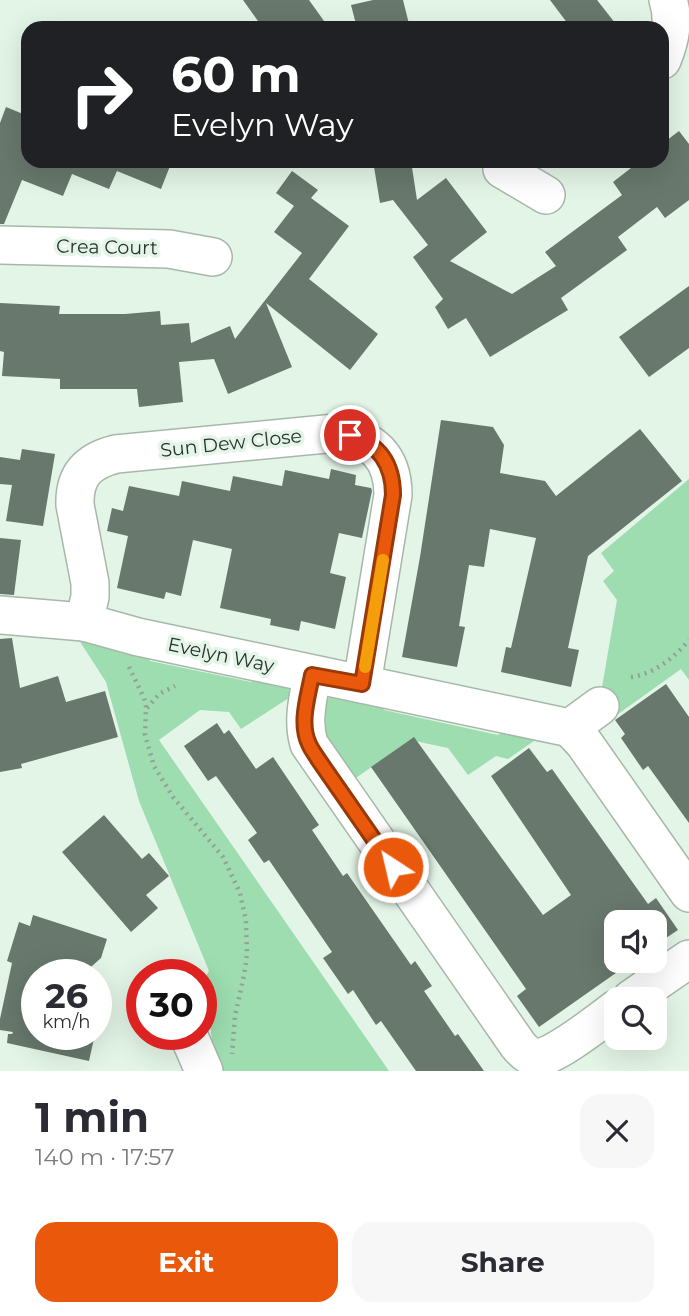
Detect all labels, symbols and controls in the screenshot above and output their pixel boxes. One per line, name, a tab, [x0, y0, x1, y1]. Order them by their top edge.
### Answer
text: 60 m	[171, 45, 301, 104]
icon: right	[56, 49, 147, 140]
text: Evelyn Way	[171, 105, 353, 144]
street label: Crea Court	[56, 235, 158, 259]
pin	[320, 405, 380, 465]
icon: arrive	[331, 416, 369, 454]
street label: Sun Dew Close	[159, 424, 303, 462]
street label: Evelyn Way	[166, 632, 277, 678]
position arrow	[356, 830, 430, 904]
map controls	[604, 910, 667, 1050]
button: sound	[604, 910, 667, 973]
speed limit sign: 30	[126, 959, 217, 1050]
text: 26	[45, 974, 88, 1017]
button: search	[604, 987, 667, 1050]
text: km/h	[42, 1011, 91, 1033]
text: 1 min	[35, 1091, 149, 1143]
button: close	[580, 1094, 654, 1168]
text: 140 m · 17:57	[35, 1143, 175, 1171]
button: Exit	[35, 1222, 338, 1302]
button: Share	[352, 1222, 654, 1302]

